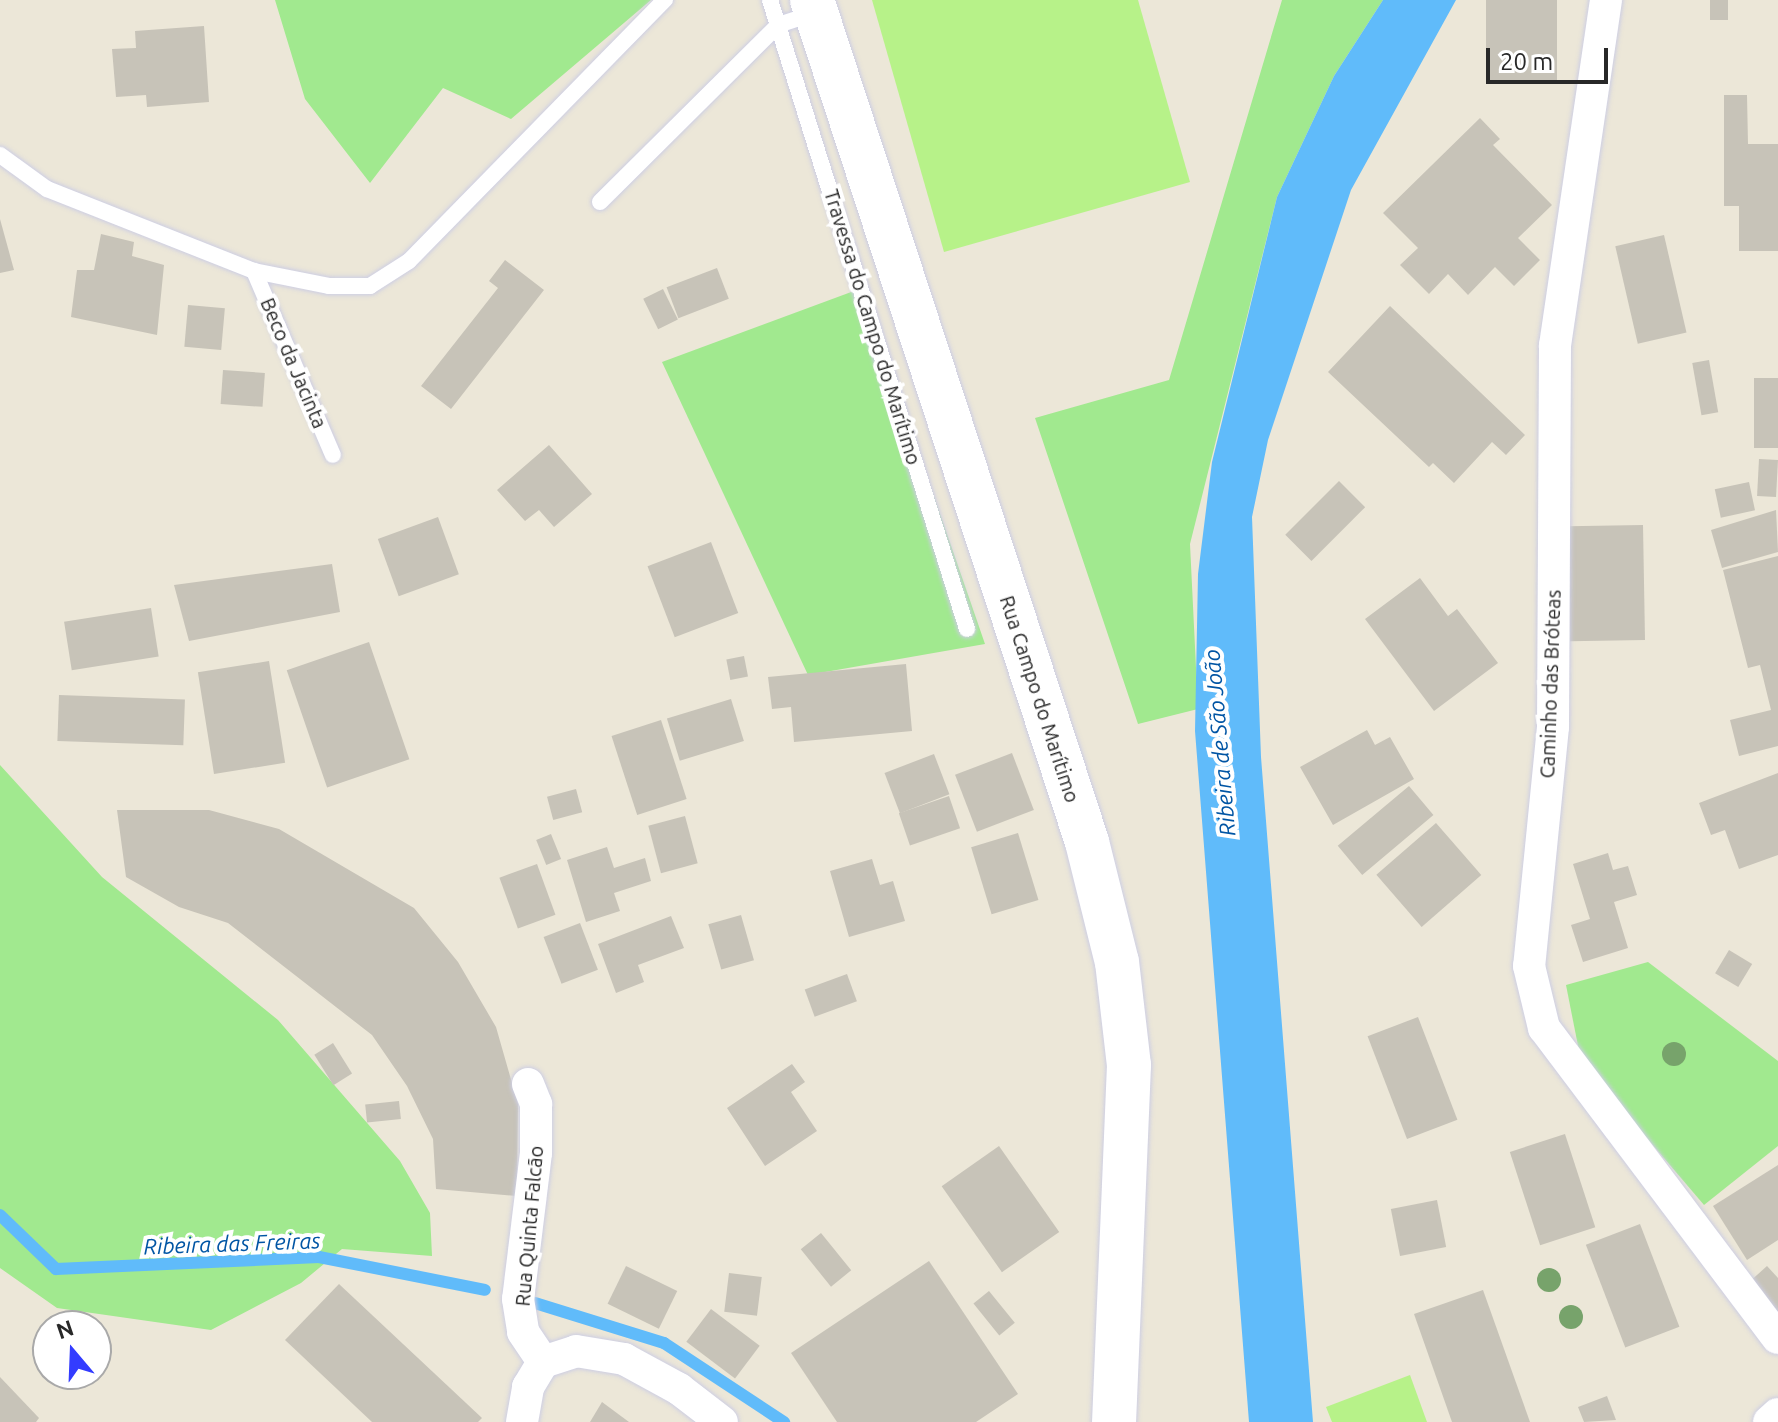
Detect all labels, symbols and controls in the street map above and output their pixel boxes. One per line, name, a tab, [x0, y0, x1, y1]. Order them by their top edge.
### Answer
scale bar	[1490, 32, 1612, 82]
text: 20 m	[1500, 48, 1553, 75]
street label: Travessa do Campo do Marítimo	[820, 186, 926, 468]
street label: Beco da Jacinta	[256, 294, 332, 432]
street label: Caminho das Bróteas	[1535, 589, 1565, 779]
street label: Rua Campo do Marítimo	[995, 592, 1085, 806]
water label: Ribeira de São João	[1198, 649, 1240, 837]
street label: Rua Quinta Falcão	[510, 1145, 548, 1307]
water label: Ribeira das Freiras	[143, 1227, 321, 1259]
north arrow	[32, 1310, 112, 1390]
text: N	[53, 1314, 77, 1343]

